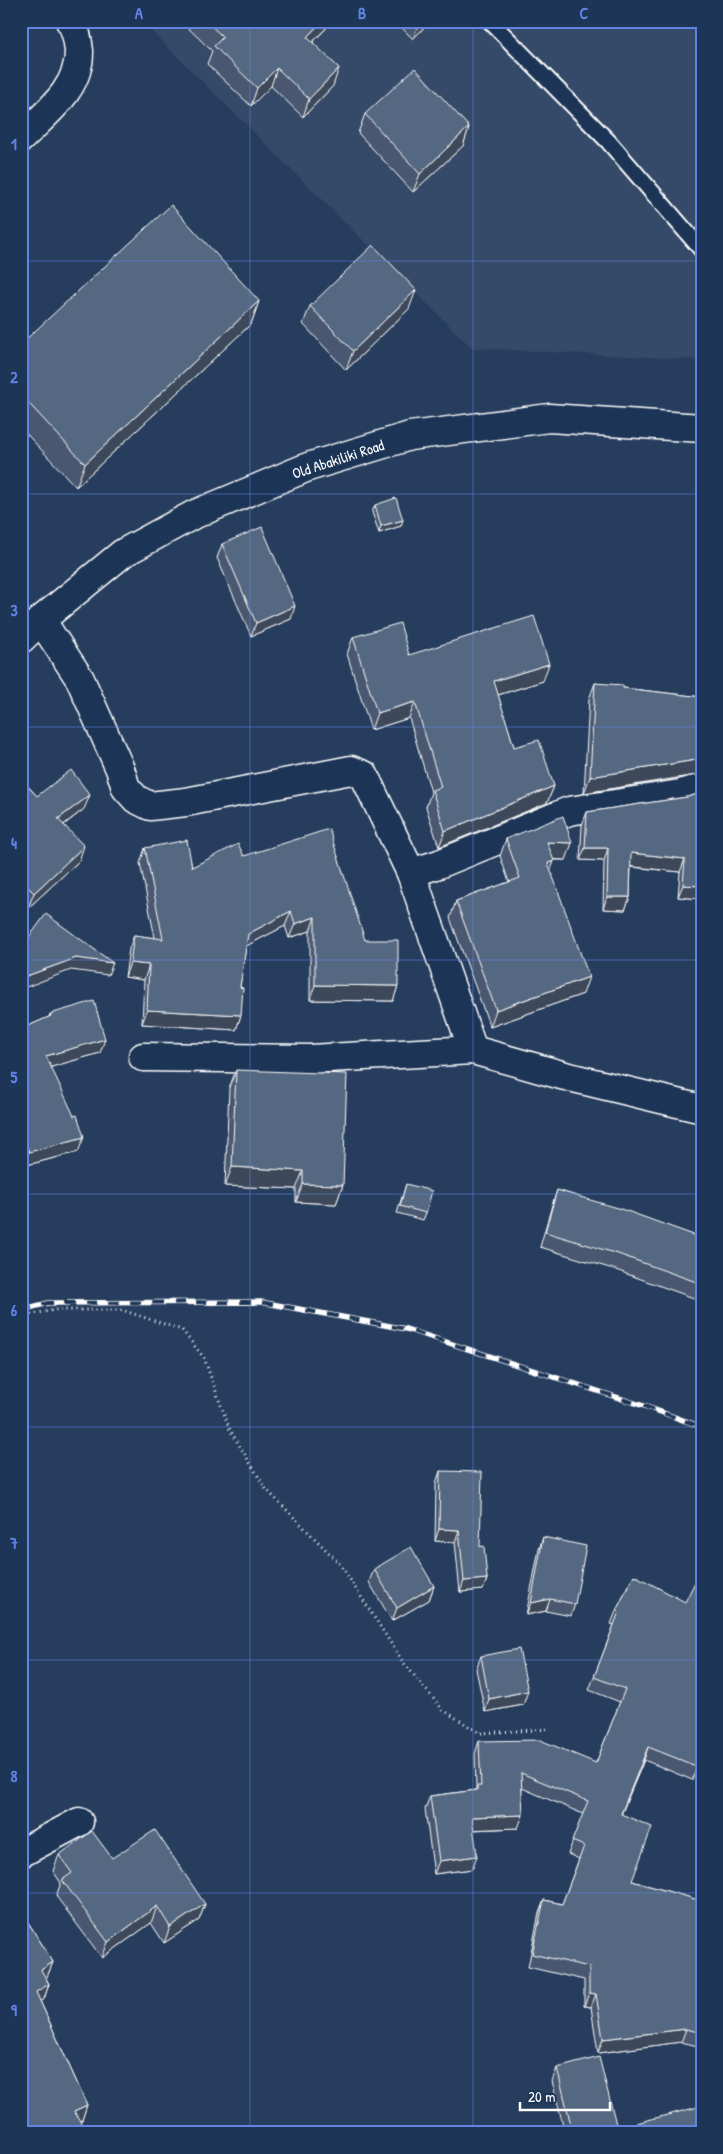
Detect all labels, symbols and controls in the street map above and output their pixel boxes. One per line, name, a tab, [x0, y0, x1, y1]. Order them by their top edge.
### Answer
text: A	[135, 2, 143, 24]
text: B	[358, 2, 366, 24]
text: C	[580, 2, 589, 24]
text: 1	[11, 133, 17, 155]
text: 2	[10, 366, 18, 388]
street label: Old Abakiliki Road	[289, 434, 387, 484]
text: 3	[10, 599, 18, 621]
text: 4	[11, 832, 17, 854]
text: 5	[11, 1066, 18, 1088]
text: 6	[11, 1299, 18, 1321]
text: 7	[9, 1532, 18, 1554]
text: 8	[11, 1765, 18, 1787]
text: 9	[11, 1999, 17, 2021]
scale bar	[520, 2079, 610, 2111]
text: 20 m	[528, 2086, 555, 2107]

